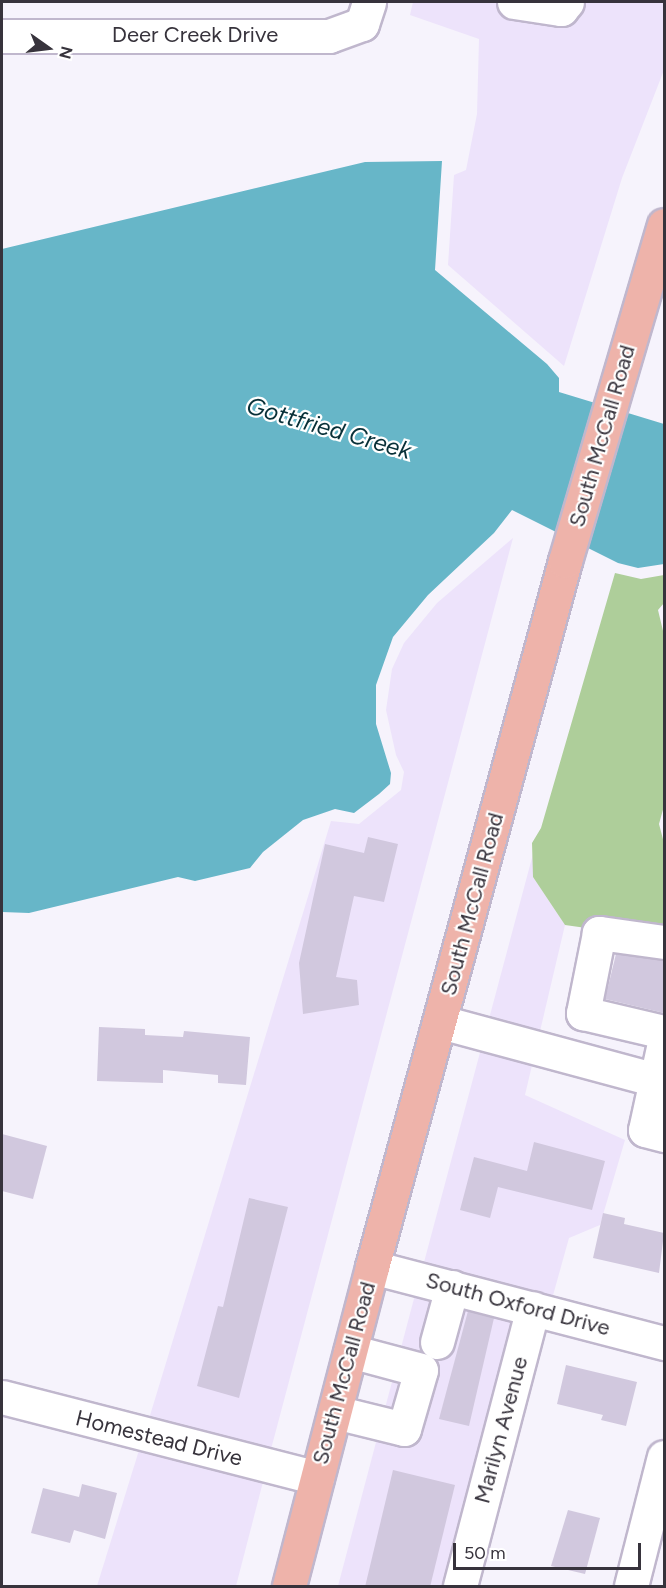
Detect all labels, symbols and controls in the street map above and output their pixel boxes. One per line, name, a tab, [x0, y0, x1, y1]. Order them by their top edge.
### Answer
north arrow	[18, 18, 78, 78]
street label: Deer Creek Drive	[112, 22, 278, 48]
text: N	[55, 44, 77, 61]
street label: South McCall Road	[563, 342, 641, 530]
water label: Gottfried Creek	[243, 391, 415, 465]
street label: South McCall Road	[435, 810, 509, 998]
street label: South Oxford Drive	[423, 1267, 613, 1341]
street label: South McCall Road	[307, 1279, 381, 1467]
street label: Marilyn Avenue	[469, 1354, 533, 1506]
street label: Homestead Drive	[73, 1405, 245, 1471]
scale bar	[456, 1531, 644, 1569]
text: 50 m	[464, 1542, 506, 1564]

